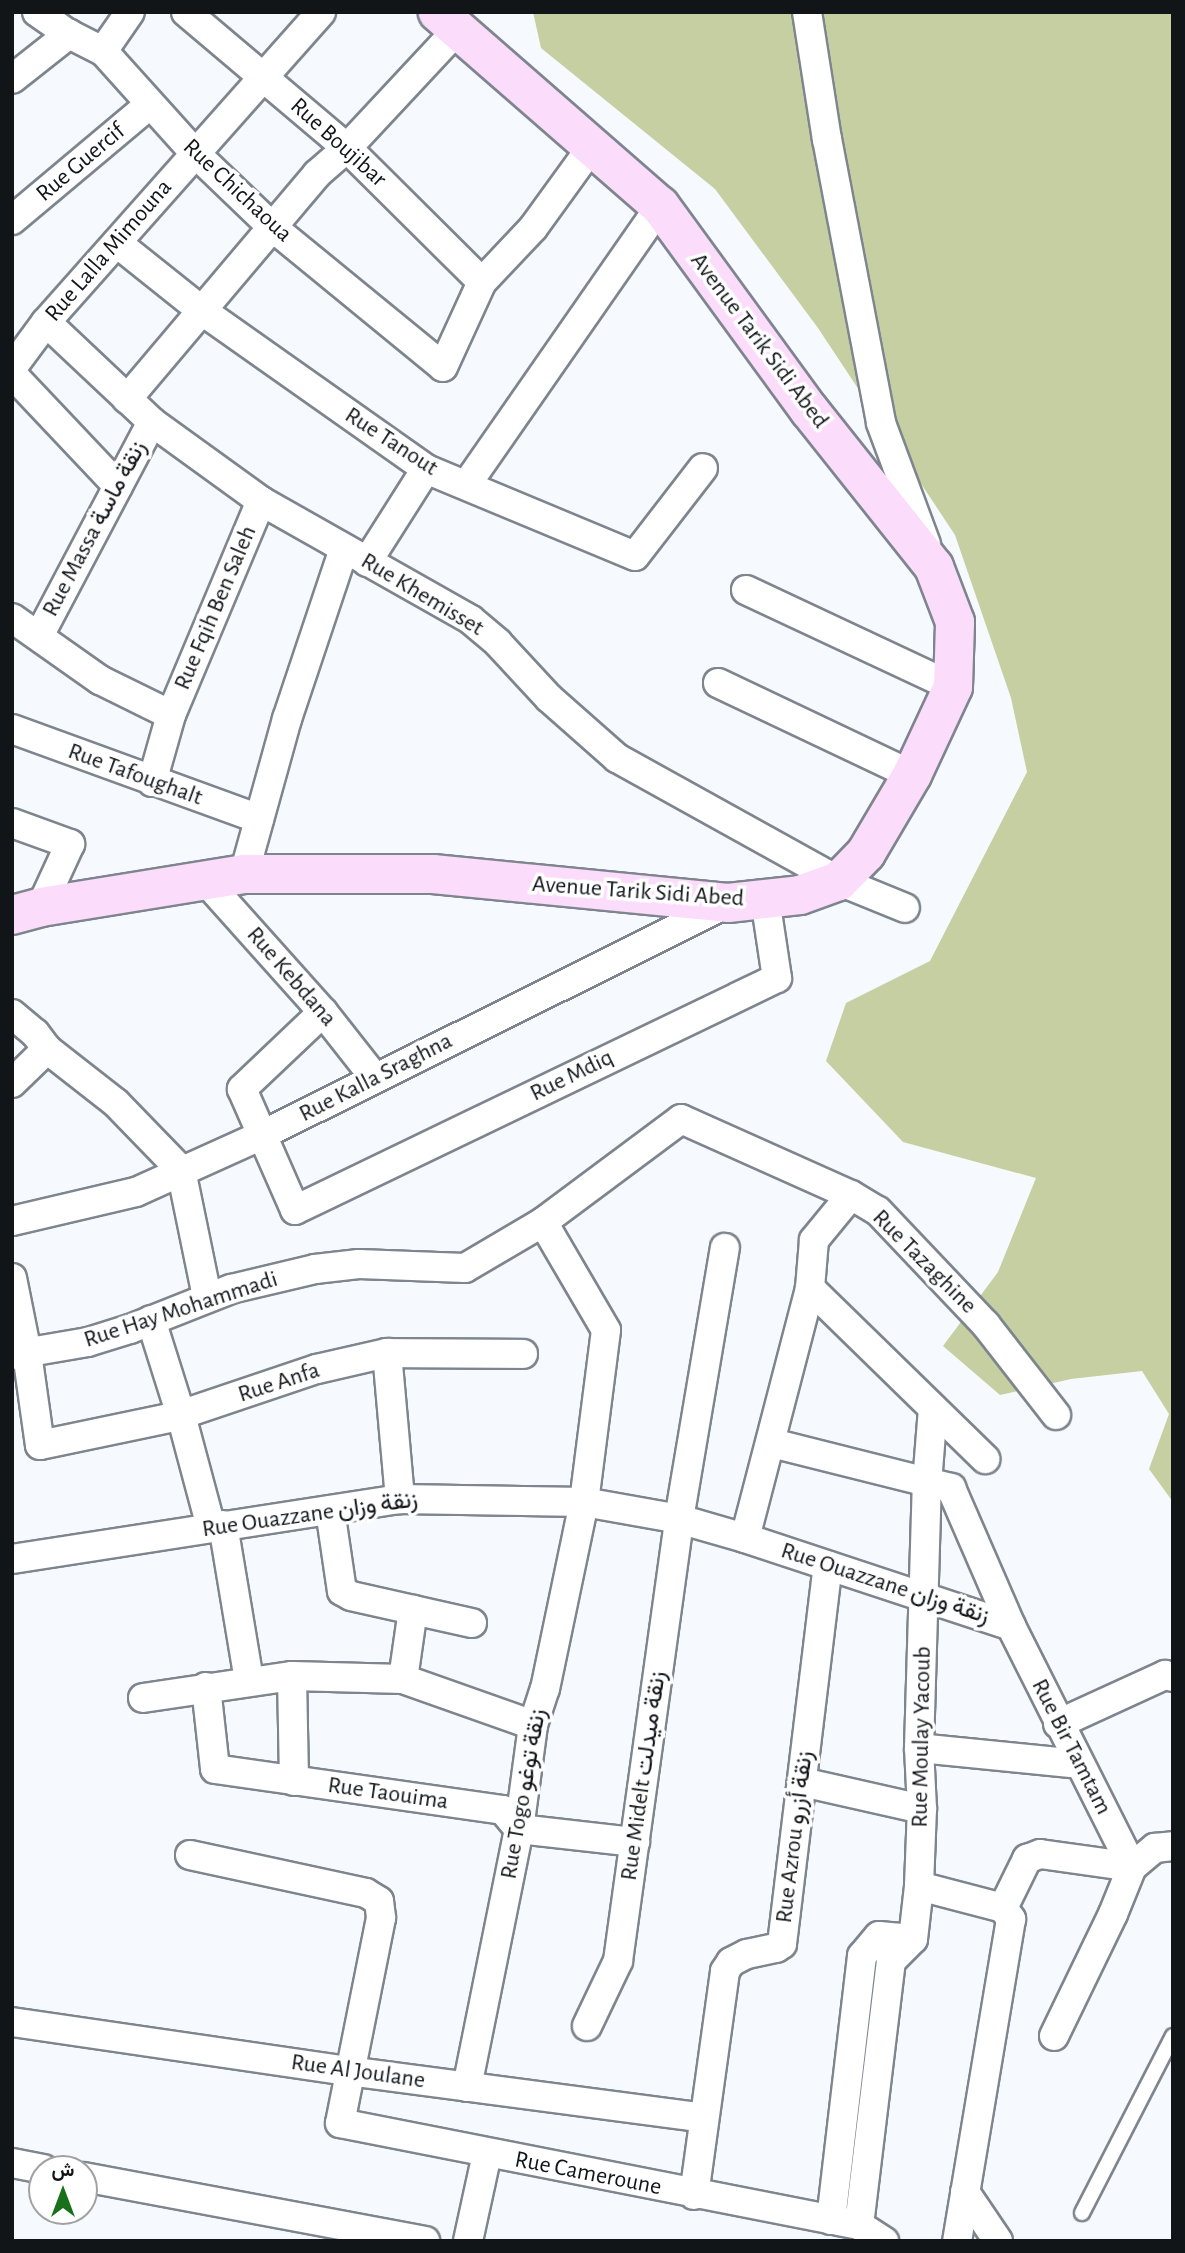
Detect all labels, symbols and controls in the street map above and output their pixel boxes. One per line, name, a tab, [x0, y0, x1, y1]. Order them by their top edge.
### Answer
street label: Rue Boujibar	[284, 92, 392, 194]
street label: Rue Guercif	[31, 117, 131, 209]
street label: Rue Chichaoua	[176, 133, 298, 249]
street label: Rue Lalla Mimouna	[39, 174, 179, 328]
street label: Avenue Tarik Sidi Abed	[684, 247, 834, 435]
street label: Rue Tanout	[339, 401, 443, 483]
street label: Rue Massa زنقة ماسة	[37, 436, 153, 622]
street label: Rue Fqih Ben Saleh	[168, 522, 264, 694]
street label: Rue Khemisset	[355, 547, 489, 643]
street label: Rue Tafoughalt	[64, 737, 206, 813]
street label: Avenue Tarik Sidi Abed	[531, 870, 745, 914]
street label: Rue Kebdana	[240, 921, 342, 1033]
street label: Rue Kalla Sraghna	[295, 1027, 457, 1129]
street label: Rue Mdiq	[526, 1044, 618, 1108]
street label: Rue Tazaghine	[866, 1204, 982, 1320]
street label: Rue Hay Mohammadi	[80, 1265, 282, 1355]
street label: Rue Anfa	[235, 1356, 323, 1410]
street label: Rue Ouazzane زنقة وزان	[200, 1486, 420, 1544]
street label: Rue Ouazzane زنقة وزان	[777, 1537, 993, 1631]
street label: Rue Moulay Yacoub	[906, 1646, 938, 1828]
street label: Rue Midelt زنقة ميدلت	[615, 1669, 673, 1883]
street label: Rue Bir Tamtam	[1024, 1674, 1118, 1820]
street label: Rue Togo زنقة توغو	[495, 1707, 553, 1881]
street label: Rue Azrou زنقة أزرو	[770, 1749, 820, 1925]
street label: Rue Taouima	[326, 1771, 450, 1817]
street label: Rue Al Joulane	[289, 2048, 427, 2096]
street label: Rue Cameroune	[512, 2146, 664, 2202]
north arrow	[28, 2155, 98, 2225]
text: ش	[52, 2161, 74, 2180]

